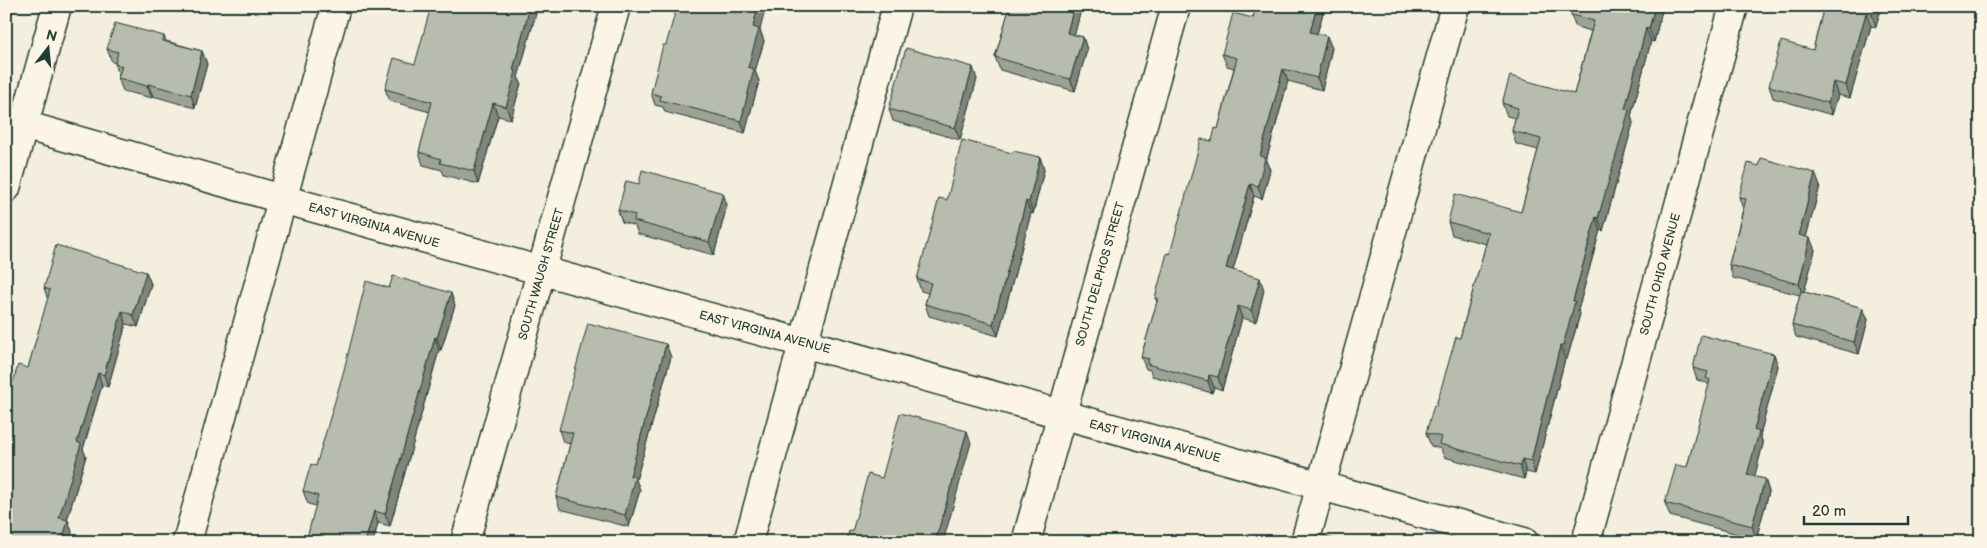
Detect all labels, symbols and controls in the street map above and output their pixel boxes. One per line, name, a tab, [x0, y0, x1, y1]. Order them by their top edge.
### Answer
north arrow	[22, 22, 72, 72]
text: N	[44, 26, 59, 46]
street label: SOUTH DELPHOS STREET	[1073, 199, 1129, 348]
street label: EAST VIRGINIA AVENUE	[307, 200, 441, 251]
street label: SOUTH WAUGH STREET	[515, 206, 568, 342]
street label: SOUTH OHIO AVENUE	[1637, 211, 1684, 337]
street label: EAST VIRGINIA AVENUE	[698, 308, 832, 357]
street label: EAST VIRGINIA AVENUE	[1088, 417, 1222, 466]
scale bar	[1804, 493, 1908, 525]
text: 20 m	[1812, 502, 1846, 521]

